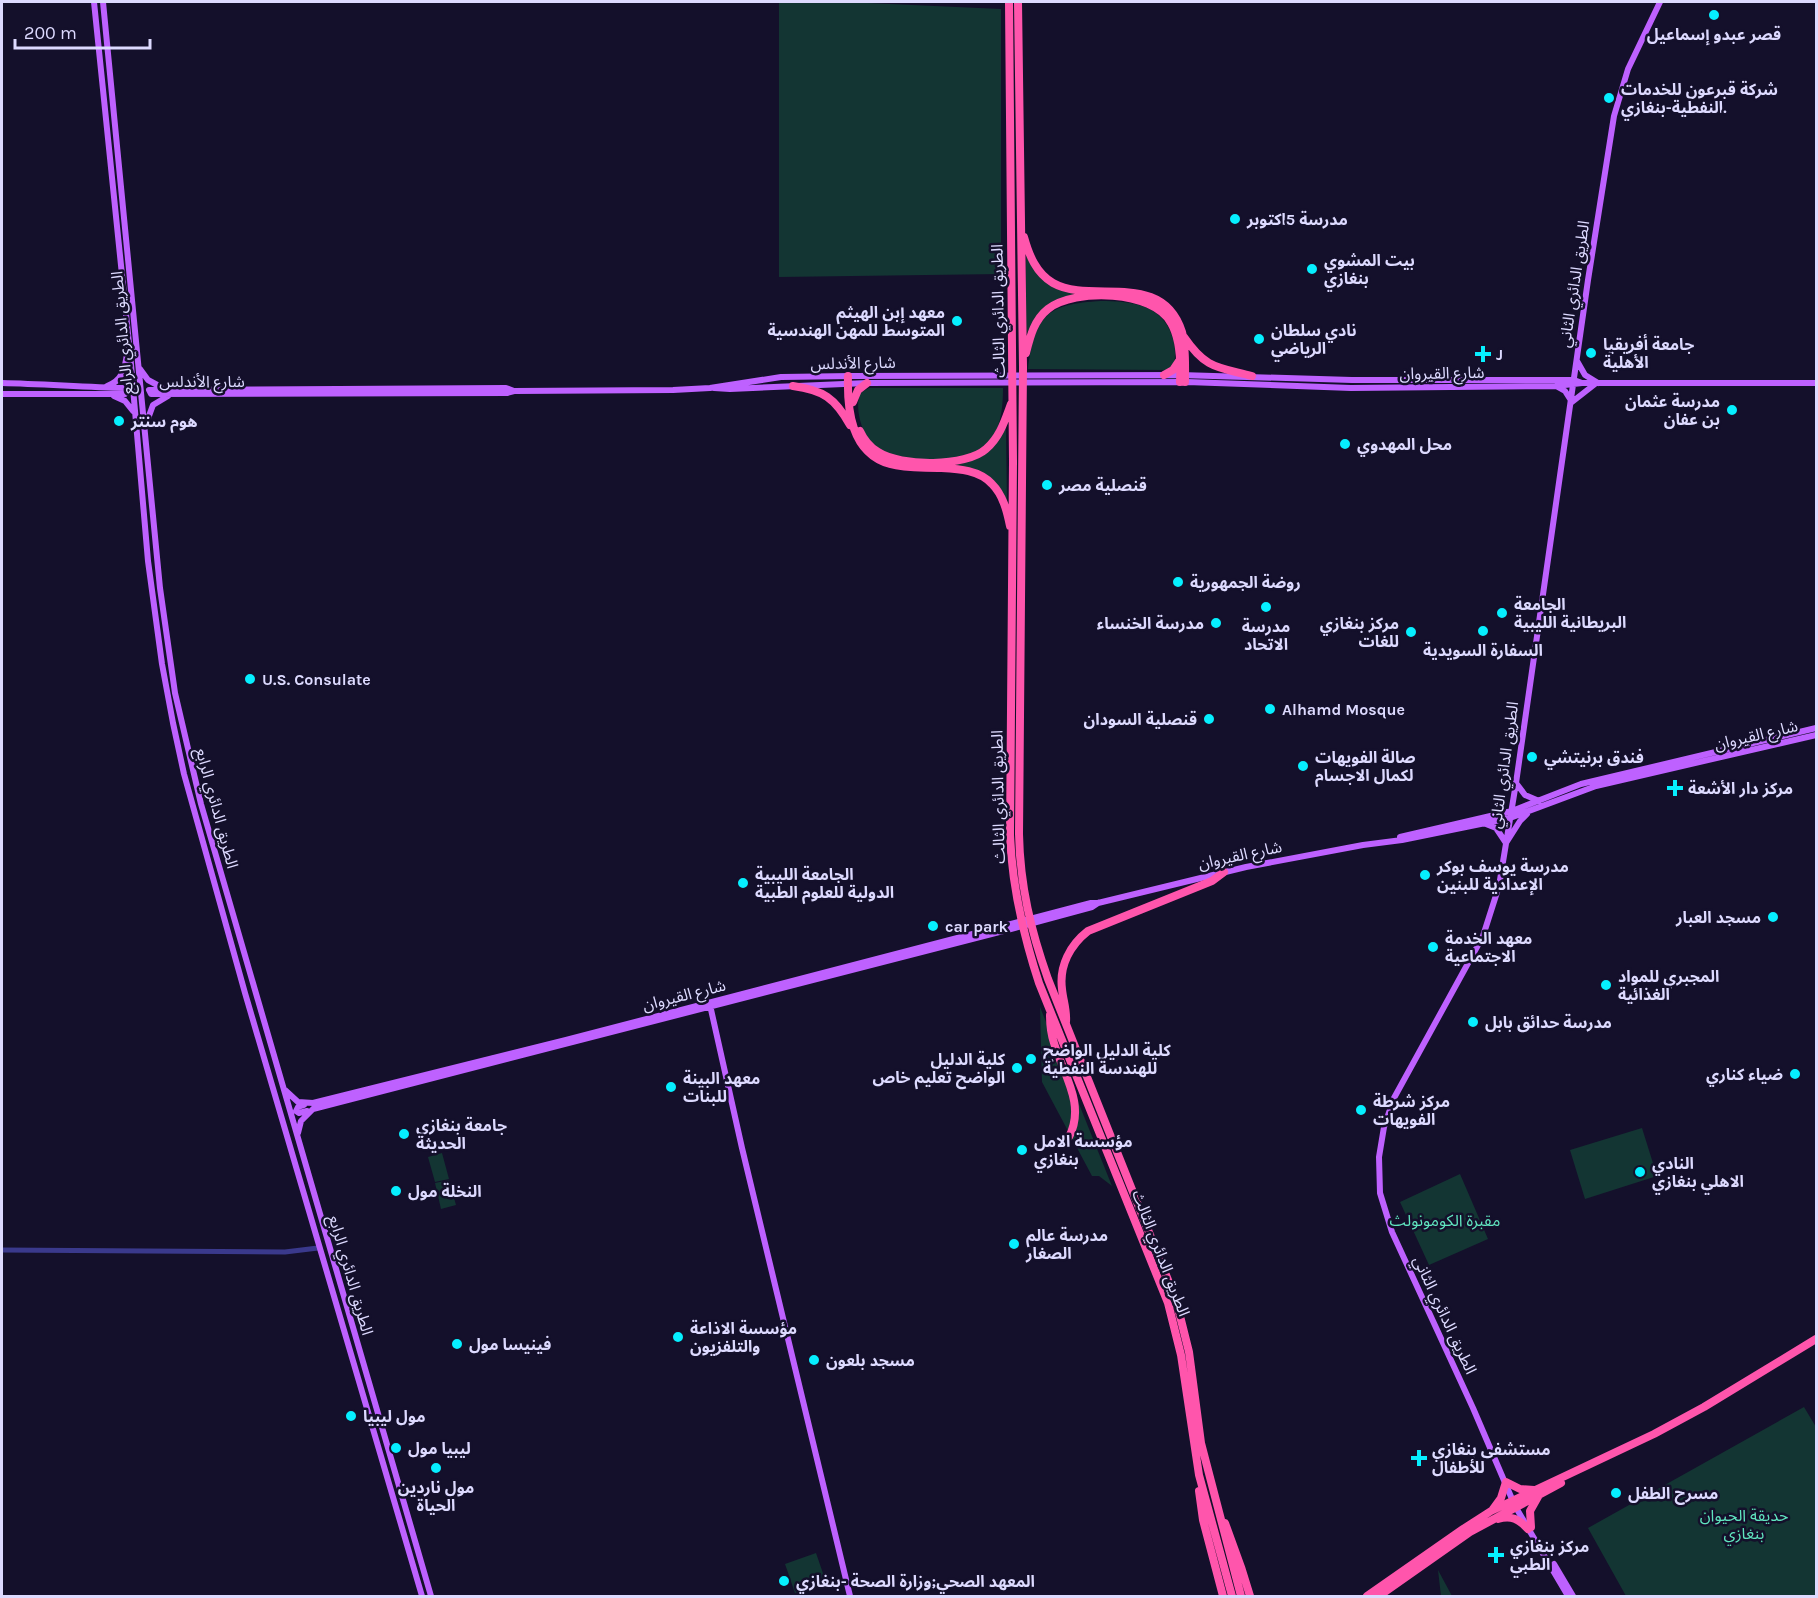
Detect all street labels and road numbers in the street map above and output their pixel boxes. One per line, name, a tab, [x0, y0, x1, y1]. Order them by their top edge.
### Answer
street label: الطريق الدائري الثاني	[1555, 219, 1596, 349]
street label: الطريق الدائري الثالث	[987, 244, 1011, 378]
street label: الطريق الدائري الرابع	[107, 270, 140, 396]
street label: شارع الأندلس	[810, 353, 896, 376]
street label: شارع القيروان	[1399, 363, 1485, 386]
street label: شارع الأندلس	[159, 372, 245, 394]
street label: الطريق الدائري الثاني	[1486, 700, 1525, 830]
street label: شارع القيروان	[1712, 716, 1800, 757]
street label: الطريق الدائري الثالث	[987, 730, 1011, 864]
street label: الطريق الدائري الرابع	[189, 746, 242, 871]
street label: شارع القيروان	[1196, 837, 1284, 876]
street label: شارع القيروان	[640, 975, 728, 1017]
street label: الطريق الدائري الثالث	[1126, 1187, 1194, 1320]
street label: الطريق الدائري الرابع	[322, 1213, 377, 1338]
street label: الطريق الدائري الثاني	[1407, 1253, 1481, 1378]

